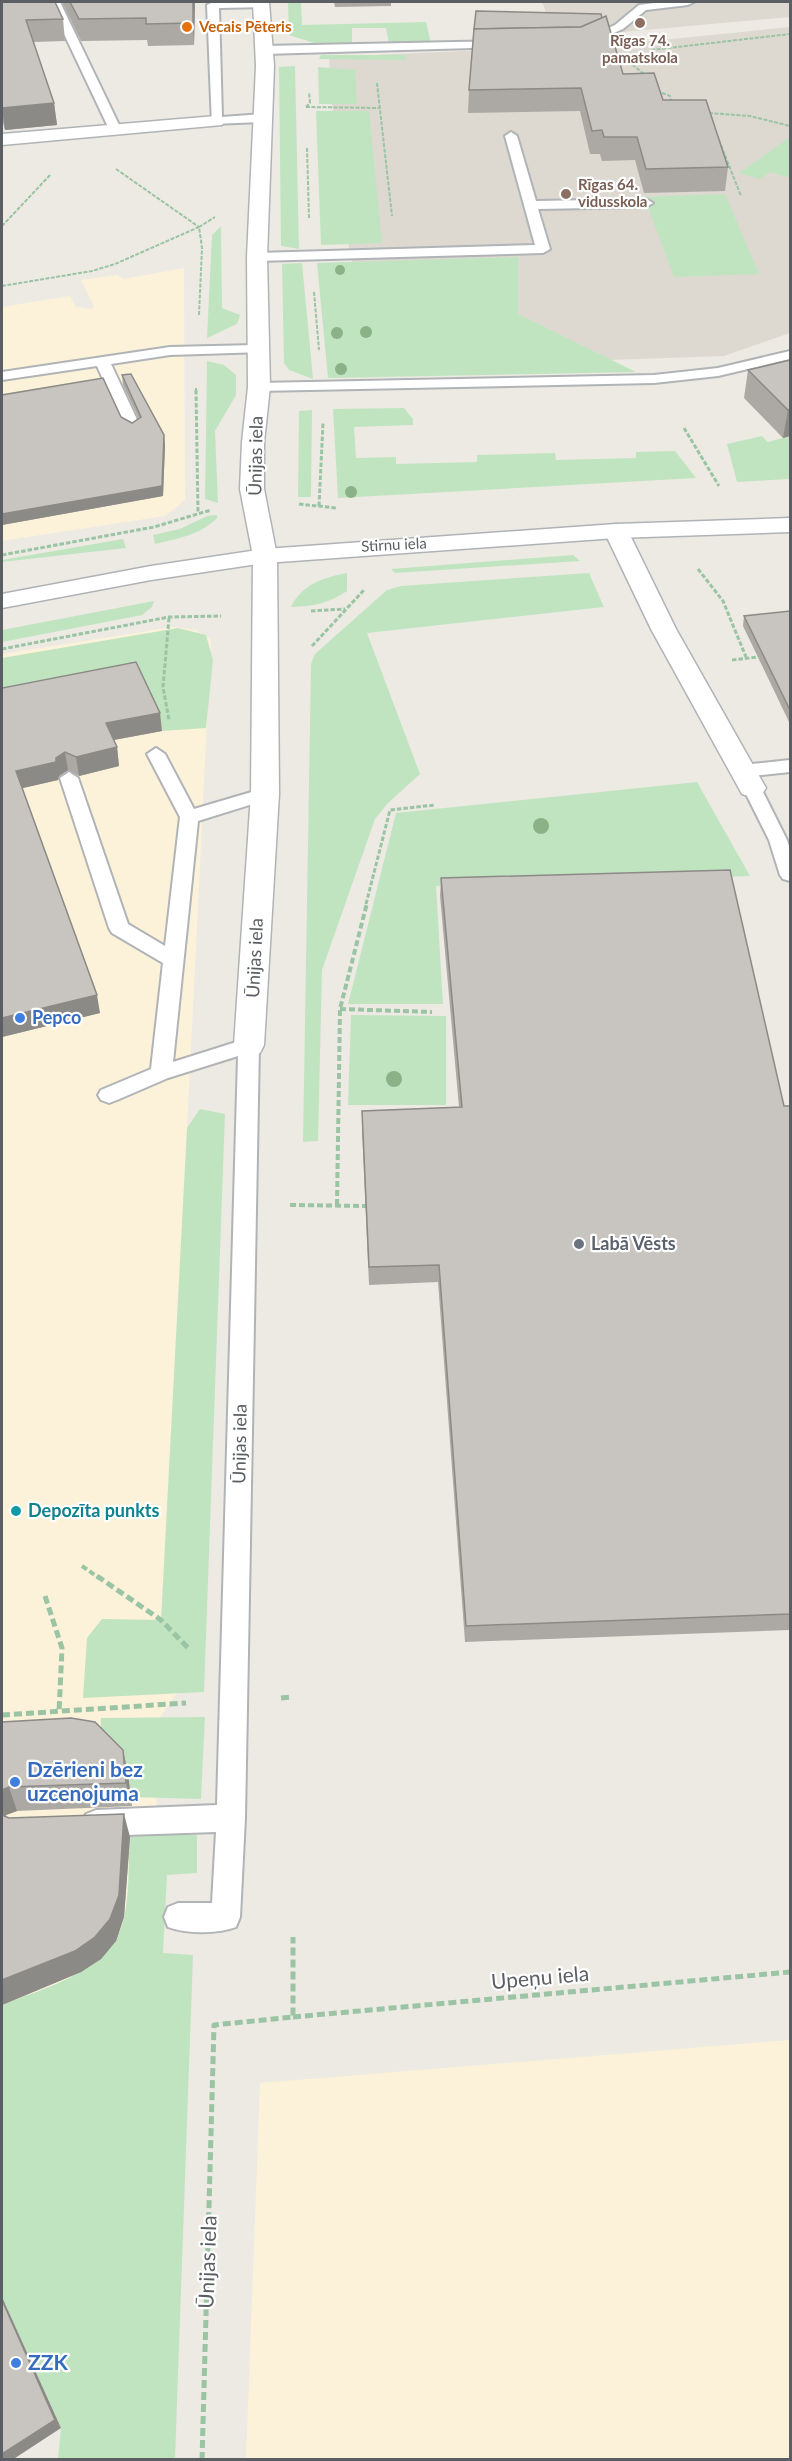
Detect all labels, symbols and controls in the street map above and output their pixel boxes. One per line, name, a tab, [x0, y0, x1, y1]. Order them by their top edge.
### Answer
marker: Rīgas 74. pamatskola	[633, 16, 647, 30]
place label: Vecais Pēteris	[198, 17, 292, 35]
marker: Vecais Pēteris	[180, 20, 194, 34]
place label: Rīgas 74. pamatskola	[602, 31, 678, 66]
place label: Rīgas 64. vidusskola	[578, 175, 647, 210]
marker: Rīgas 64. vidusskola	[559, 187, 573, 201]
street label: Ūnijas iela	[243, 416, 267, 496]
street label: Stirnu iela	[361, 533, 427, 555]
street label: Ūnijas iela	[241, 917, 267, 998]
place label: Pepco	[32, 1006, 81, 1028]
marker: Pepco	[13, 1011, 27, 1025]
place label: Labā Vēsts	[591, 1232, 676, 1254]
marker: Labā Vēsts	[572, 1237, 586, 1251]
street label: Ūnijas iela	[227, 1404, 251, 1484]
place label: Depozīta punkts	[28, 1499, 159, 1521]
marker: Depozīta punkts	[9, 1504, 23, 1518]
place label: Dzērieni bez uzcenojuma	[27, 1756, 143, 1805]
marker: Dzērieni bez uzcenojuma	[8, 1775, 22, 1789]
street label: Upeņu iela	[490, 1960, 590, 1993]
street label: Ūnijas iela	[192, 2215, 221, 2309]
place label: ZZK	[28, 2349, 68, 2374]
marker: ZZK	[9, 2356, 23, 2370]

